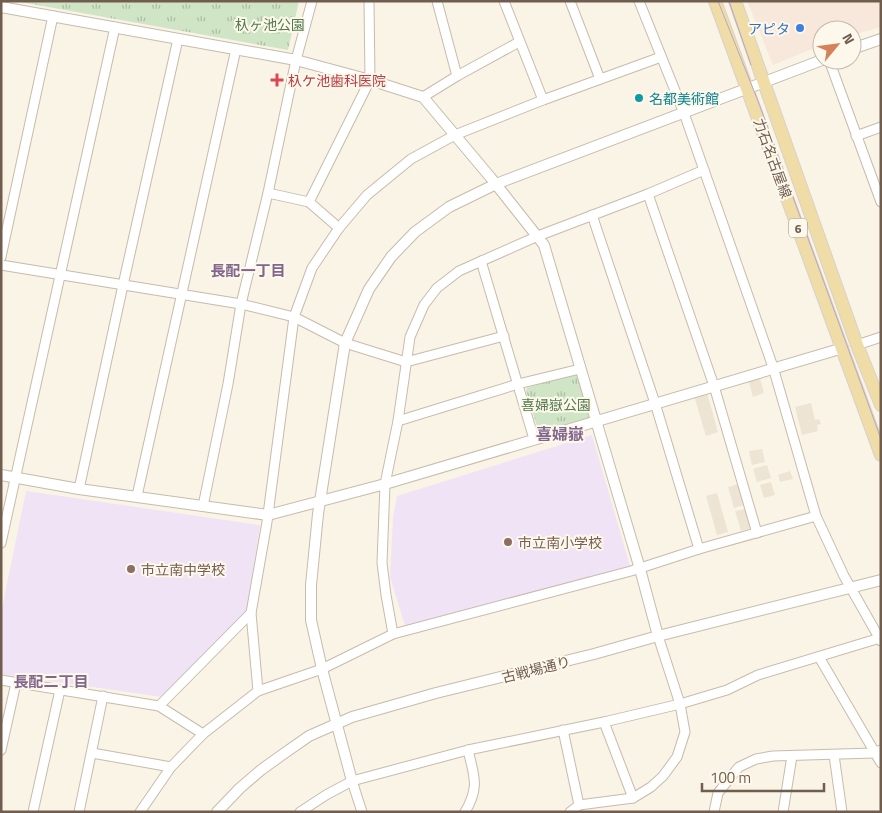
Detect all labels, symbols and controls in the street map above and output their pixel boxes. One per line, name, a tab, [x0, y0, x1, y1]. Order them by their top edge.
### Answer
park label: 杁ヶ池公園	[235, 14, 305, 35]
place label: アピタ	[748, 18, 790, 39]
north arrow	[812, 20, 862, 70]
marker: アピタ	[794, 22, 806, 34]
text: N	[837, 29, 860, 48]
place label: 杁ケ池歯科医院	[288, 70, 386, 91]
marker: 杁ケ池歯科医院	[270, 73, 284, 87]
place label: 名都美術館	[649, 88, 719, 109]
marker: 名都美術館	[633, 92, 645, 104]
street label: 力石名古屋線	[749, 115, 797, 201]
road number: 6	[789, 218, 807, 238]
district label: 長配一丁目	[210, 259, 286, 282]
park label: 喜婦嶽公園	[521, 394, 591, 415]
district label: 喜婦嶽	[536, 422, 584, 446]
place label: 市立南小学校	[518, 532, 602, 553]
marker: 市立南小学校	[502, 536, 514, 548]
place label: 市立南中学校	[141, 559, 225, 580]
marker: 市立南中学校	[125, 563, 137, 575]
street label: 古戦場通り	[499, 650, 573, 688]
district label: 長配二丁目	[13, 670, 89, 693]
scale bar	[702, 760, 824, 792]
text: 100 m	[710, 766, 751, 789]

